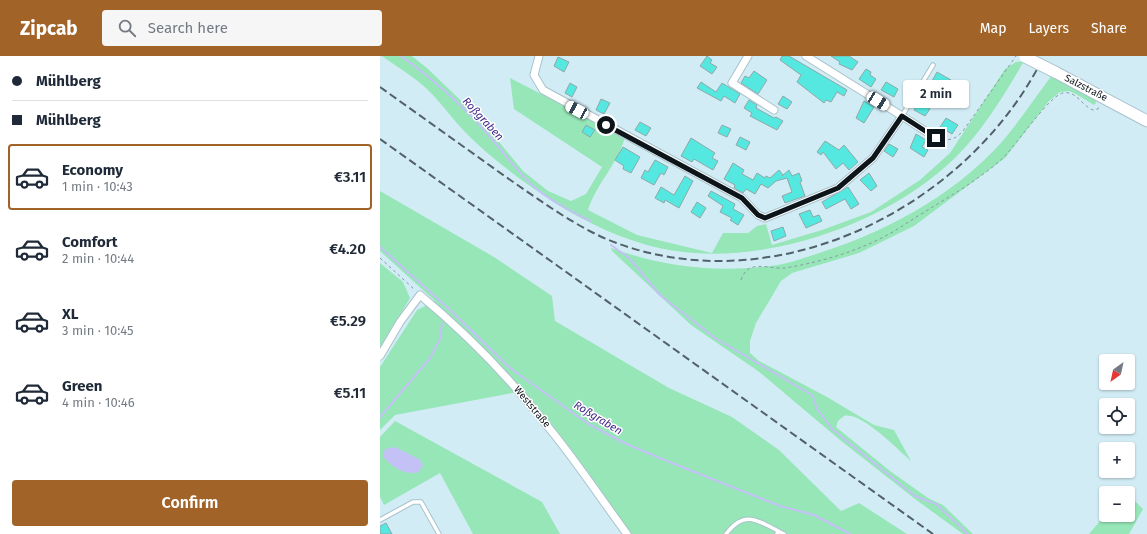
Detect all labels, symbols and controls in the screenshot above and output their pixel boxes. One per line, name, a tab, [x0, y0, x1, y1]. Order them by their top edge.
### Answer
search box	[102, 10, 382, 46]
text: Zipcab	[20, 17, 78, 40]
icon: search	[116, 17, 138, 39]
text: Search here	[148, 19, 228, 37]
text: Map	[980, 20, 1006, 37]
text: Layers	[1028, 20, 1069, 37]
text: Share	[1091, 20, 1127, 37]
text: Mühlberg	[36, 72, 101, 90]
street label: Salzstraße	[1062, 72, 1110, 104]
callout: 2 min	[903, 80, 969, 108]
text: 2 min	[920, 86, 952, 101]
car	[865, 90, 891, 112]
water label: Roßgraben	[460, 95, 506, 143]
car	[564, 99, 590, 121]
text: Mühlberg	[36, 111, 101, 129]
route start	[597, 116, 615, 134]
route end	[927, 129, 945, 147]
icon: car	[14, 159, 50, 195]
text: Economy	[62, 161, 123, 179]
text: €3.11	[334, 168, 366, 186]
text: 1 min · 10:43	[62, 179, 133, 194]
icon: car	[14, 231, 50, 267]
text: Comfort	[62, 233, 118, 251]
text: €4.20	[329, 240, 366, 258]
text: 2 min · 10:44	[62, 251, 134, 266]
icon: car	[14, 303, 50, 339]
text: XL	[62, 305, 78, 323]
text: €5.29	[330, 312, 366, 330]
text: 3 min · 10:45	[62, 323, 134, 338]
north arrow	[1099, 354, 1135, 390]
map controls	[1099, 354, 1135, 522]
icon: car	[14, 375, 50, 411]
text: Green	[62, 377, 102, 395]
text: €5.11	[334, 384, 366, 402]
street label: Weststraße	[511, 384, 553, 430]
text: 4 min · 10:46	[62, 395, 135, 410]
water label: Roßgraben	[571, 398, 625, 438]
button: locate	[1099, 398, 1135, 434]
button: +	[1099, 442, 1135, 478]
button: Confirm	[12, 480, 368, 526]
button: −	[1099, 486, 1135, 522]

